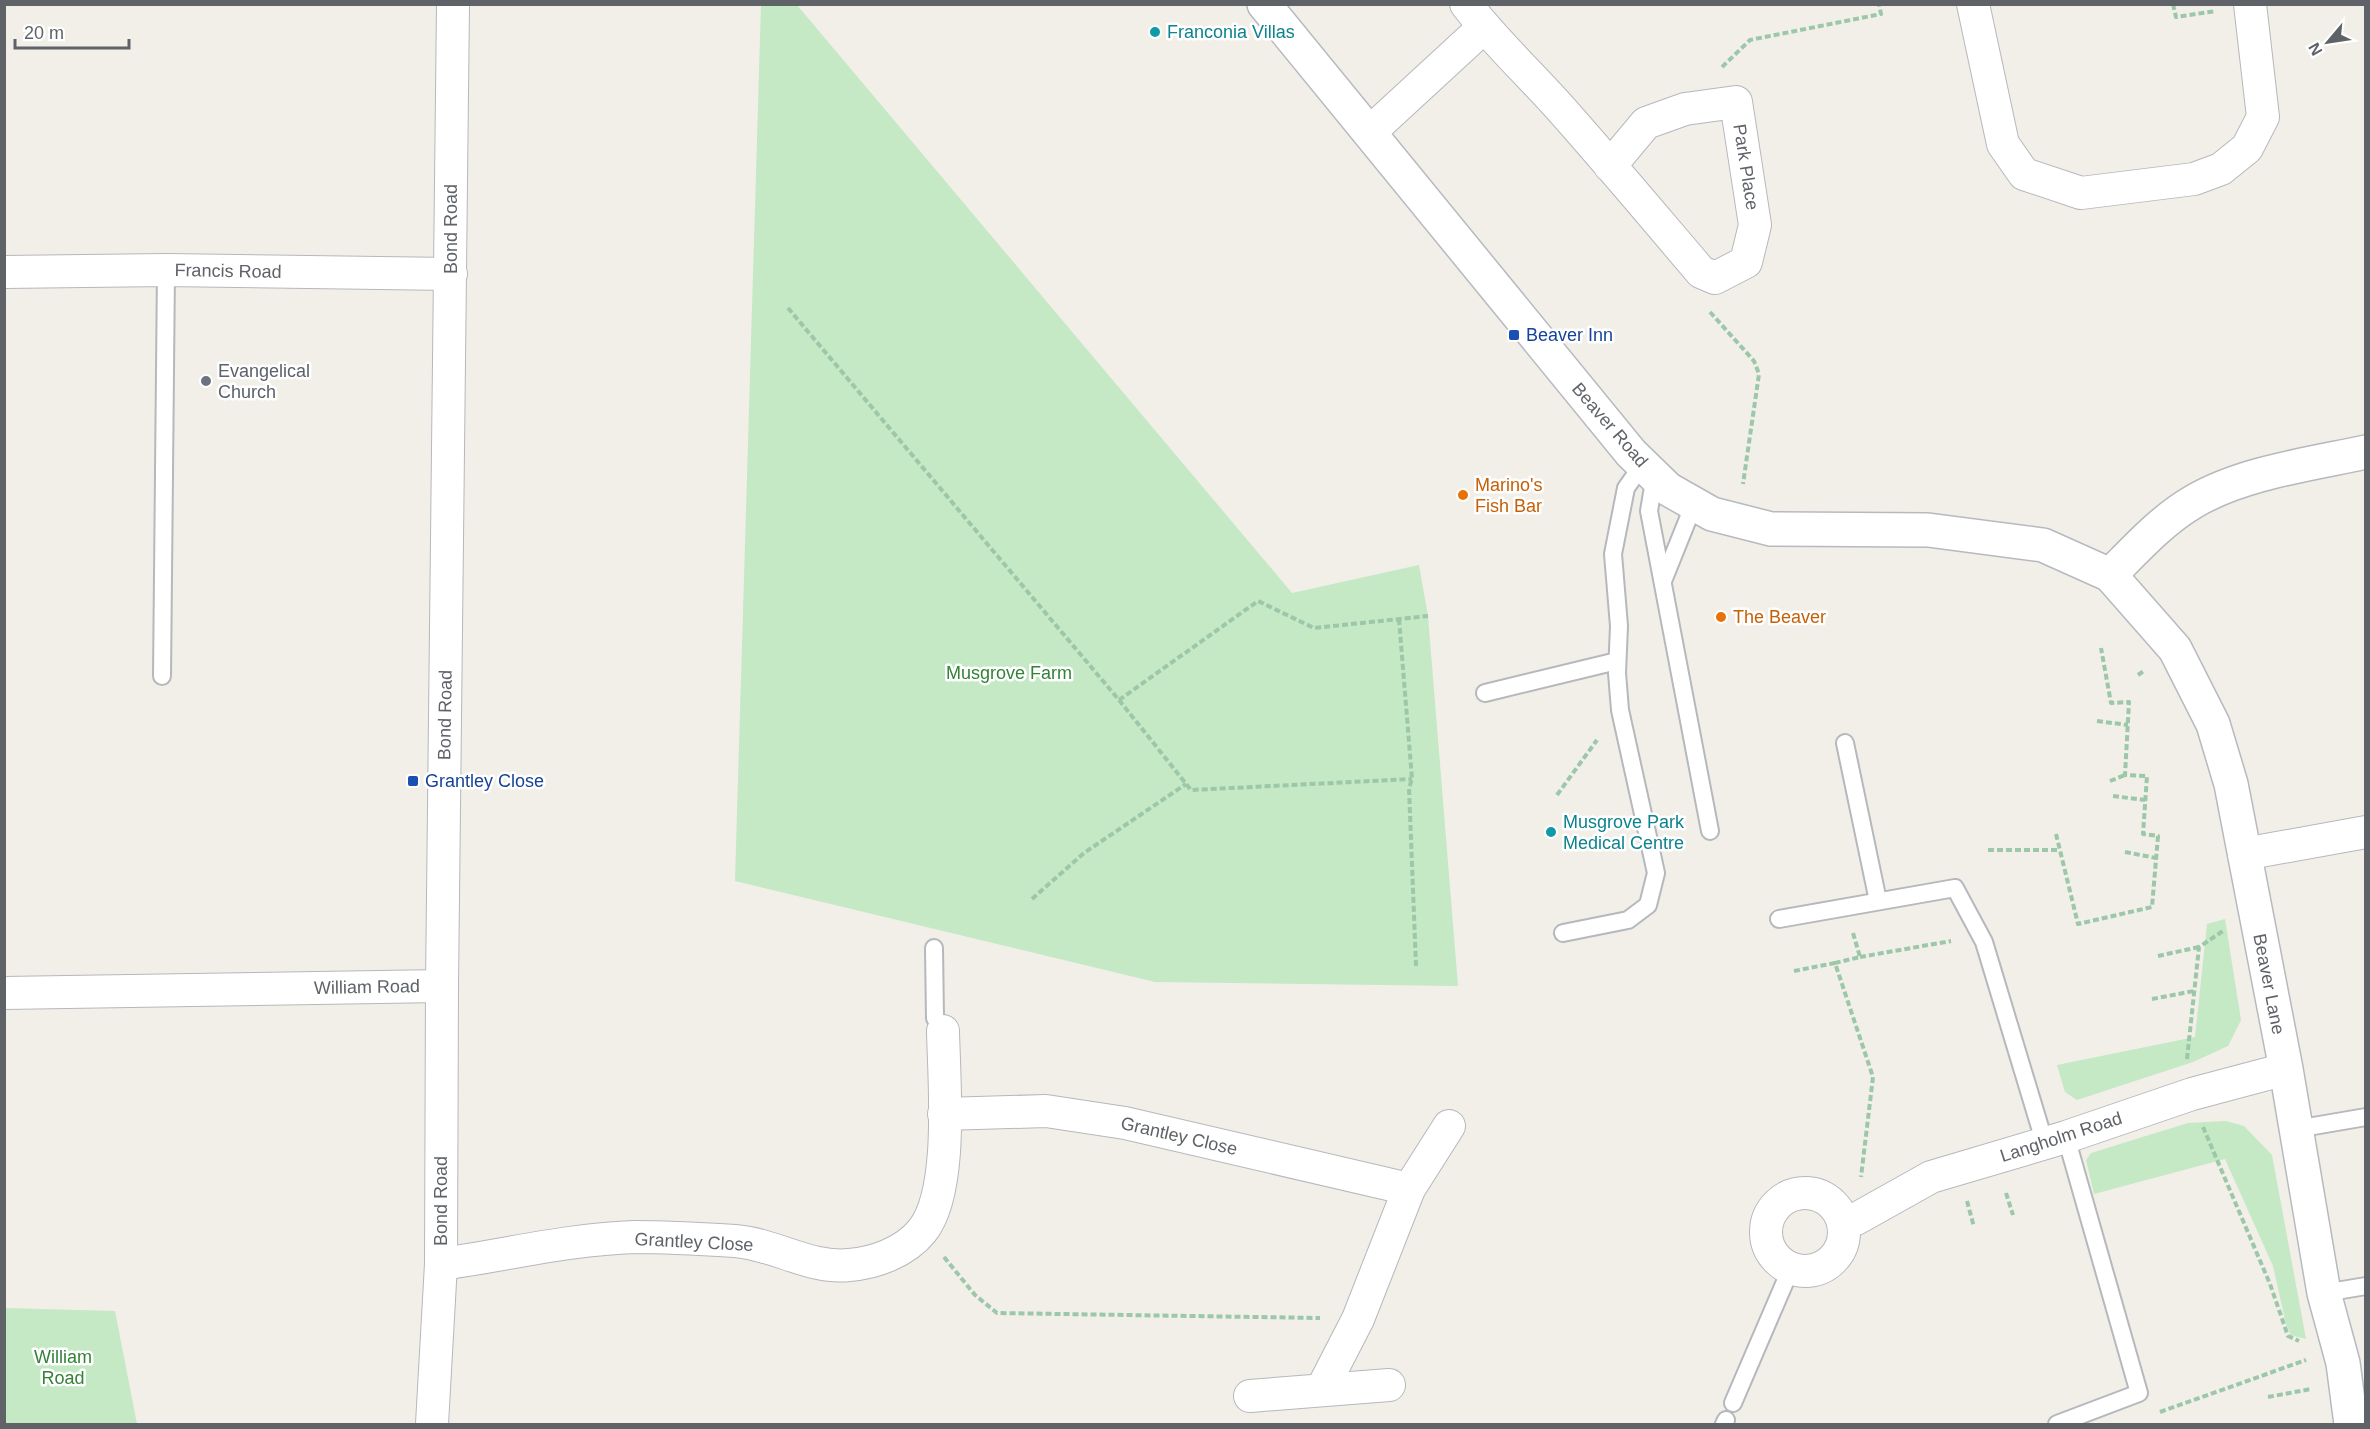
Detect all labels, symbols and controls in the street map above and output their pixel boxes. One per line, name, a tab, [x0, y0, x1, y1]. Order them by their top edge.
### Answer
scale bar	[15, 12, 129, 50]
north arrow	[2298, 12, 2358, 72]
place label: Franconia Villas	[1167, 22, 1295, 42]
text: 20 m	[24, 23, 64, 43]
marker: Franconia Villas	[1148, 25, 1162, 39]
text: N	[2305, 40, 2326, 58]
street label: Park Place	[1729, 122, 1763, 212]
street label: Bond Road	[441, 184, 461, 274]
street label: Francis Road	[174, 260, 282, 282]
place label: Beaver Inn	[1526, 325, 1613, 345]
marker: Beaver Inn	[1507, 328, 1521, 342]
place label: Evangelical Church	[218, 361, 310, 402]
marker: Evangelical Church	[199, 374, 213, 388]
street label: Beaver Road	[1568, 379, 1652, 471]
place label: Marino's Fish Bar	[1475, 475, 1542, 516]
marker: Marino's Fish Bar	[1456, 488, 1470, 502]
place label: The Beaver	[1733, 607, 1826, 627]
marker: The Beaver	[1714, 610, 1728, 624]
park label: Musgrove Farm	[946, 663, 1072, 683]
street label: Bond Road	[434, 670, 456, 760]
place label: Grantley Close	[425, 771, 544, 791]
marker: Grantley Close	[406, 774, 420, 788]
place label: Musgrove Park Medical Centre	[1563, 812, 1685, 853]
marker: Musgrove Park Medical Centre	[1544, 825, 1558, 839]
street label: Beaver Lane	[2249, 932, 2289, 1036]
street label: William Road	[314, 976, 420, 998]
street label: Langholm Road	[1997, 1108, 2125, 1166]
street label: Grantley Close	[1119, 1113, 1239, 1159]
street label: Bond Road	[431, 1156, 451, 1246]
street label: Grantley Close	[634, 1229, 754, 1255]
park label: William Road	[34, 1347, 92, 1388]

